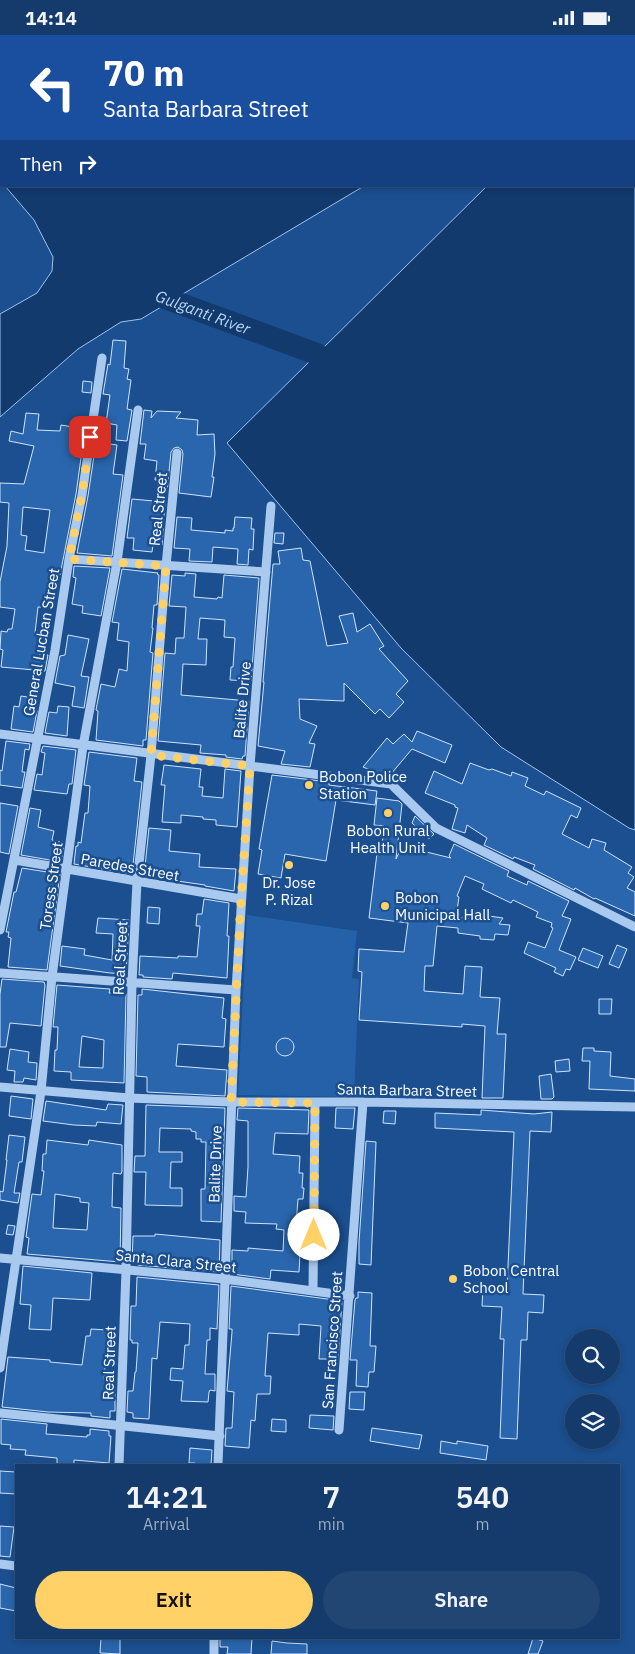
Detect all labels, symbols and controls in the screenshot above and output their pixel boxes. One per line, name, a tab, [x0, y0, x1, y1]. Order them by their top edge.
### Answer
text: 14:14	[25, 6, 77, 30]
text: 70 m	[103, 50, 185, 96]
icon: left	[20, 55, 85, 120]
text: Santa Barbara Street	[103, 94, 309, 123]
icon: right	[73, 150, 101, 178]
text: Then	[20, 152, 63, 176]
water label: Gulganti River	[153, 286, 254, 339]
pin	[69, 416, 111, 458]
icon: arrive	[76, 423, 104, 451]
street label: Real Street	[145, 471, 171, 547]
street label: General Lucban Street	[19, 567, 63, 717]
street label: Balite Drive	[229, 661, 255, 739]
place label: Bobon Police Station	[319, 767, 407, 803]
marker: Bobon Police Station	[303, 779, 315, 791]
marker: Bobon Rural Health Unit	[382, 807, 394, 819]
place label: Bobon Rural Health Unit	[346, 821, 430, 857]
street label: Toress Street	[35, 841, 67, 931]
street label: Paredes Street	[79, 849, 181, 885]
marker: Dr. Jose P. Rizal	[283, 859, 295, 871]
place label: Dr. Jose P. Rizal	[262, 873, 316, 909]
place label: Bobon Municipal Hall	[395, 888, 490, 924]
marker: Bobon Municipal Hall	[379, 900, 391, 912]
street label: Real Street	[109, 920, 131, 996]
street label: Santa Barbara Street	[337, 1079, 477, 1101]
street label: Balite Drive	[204, 1125, 226, 1203]
position arrow	[287, 1208, 339, 1260]
street label: Santa Clara Street	[115, 1245, 237, 1277]
place label: Bobon Central School	[463, 1261, 559, 1297]
street label: San Francisco Street	[318, 1271, 346, 1409]
marker: Bobon Central School	[447, 1273, 459, 1285]
street label: Real Street	[98, 1325, 120, 1401]
map controls	[565, 1329, 620, 1449]
button: search	[565, 1329, 620, 1384]
button: layers	[565, 1394, 620, 1449]
text: 14:21	[126, 1477, 207, 1516]
text: 7	[322, 1477, 340, 1516]
text: 540	[455, 1477, 509, 1516]
text: Arrival	[143, 1514, 190, 1534]
text: min	[318, 1514, 345, 1534]
text: m	[475, 1514, 489, 1534]
button: Exit	[35, 1571, 313, 1629]
button: Share	[323, 1571, 600, 1629]

